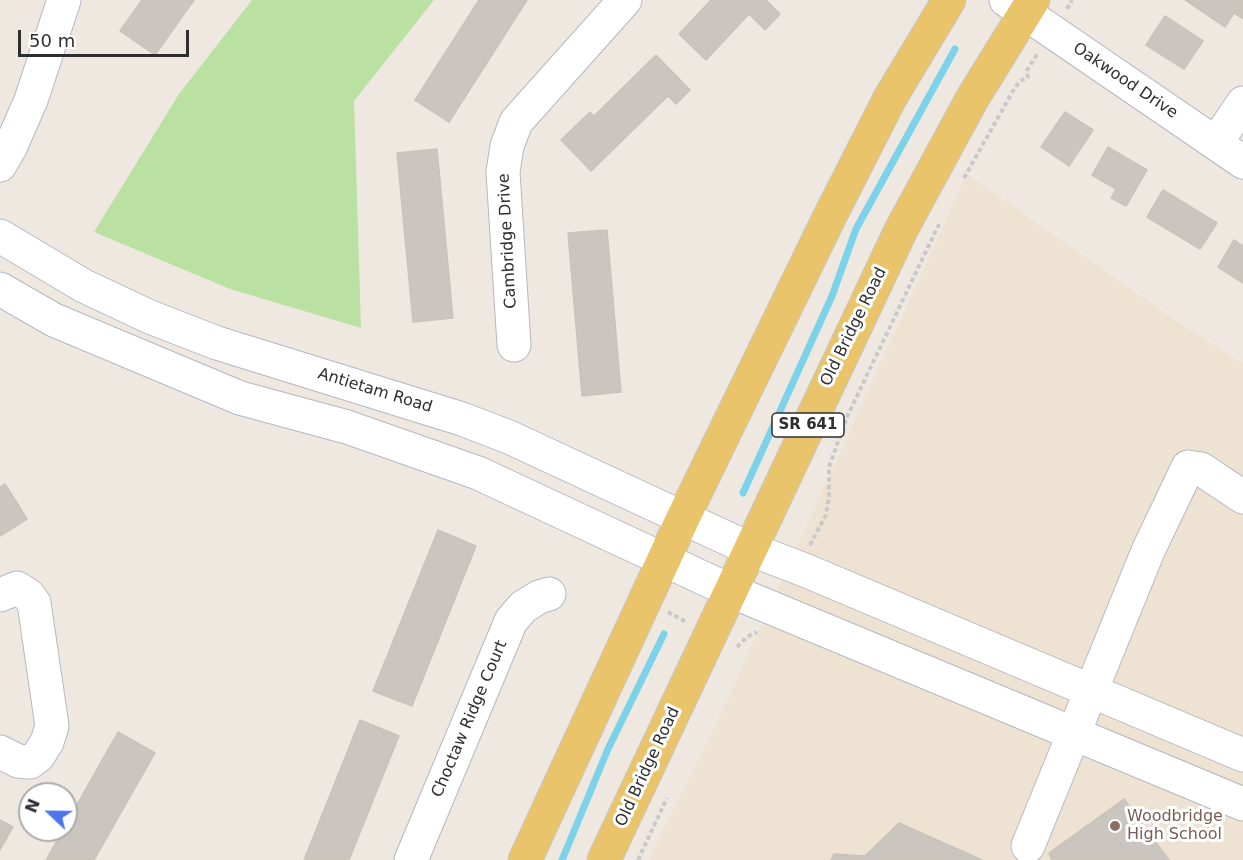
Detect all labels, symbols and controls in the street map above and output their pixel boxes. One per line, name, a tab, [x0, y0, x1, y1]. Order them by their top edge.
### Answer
scale bar	[21, 18, 192, 56]
text: 50 m	[29, 30, 75, 51]
street label: Oakwood Drive	[1069, 39, 1181, 123]
street label: Cambridge Drive	[495, 173, 521, 309]
street label: Old Bridge Road	[817, 265, 891, 389]
street label: Antietam Road	[316, 364, 434, 418]
road number: SR 641	[772, 413, 844, 437]
street label: Choctaw Ridge Court	[428, 638, 512, 800]
street label: Old Bridge Road	[612, 704, 684, 830]
north arrow	[18, 782, 78, 842]
text: N	[21, 796, 44, 816]
place label: Woodbridge High School	[1127, 807, 1223, 845]
marker: Woodbridge High School	[1108, 819, 1122, 833]

